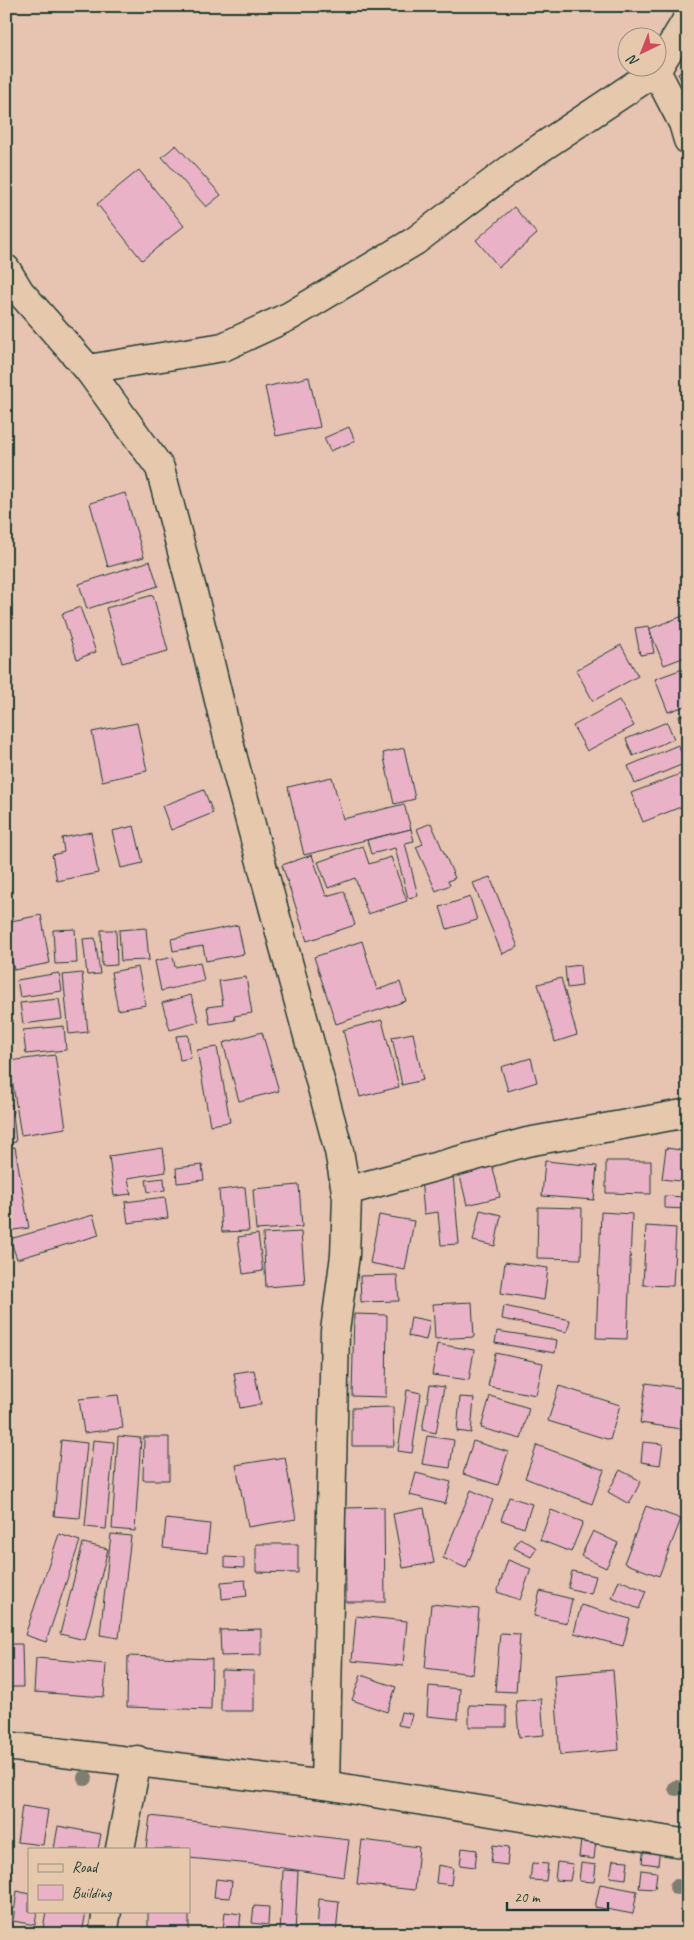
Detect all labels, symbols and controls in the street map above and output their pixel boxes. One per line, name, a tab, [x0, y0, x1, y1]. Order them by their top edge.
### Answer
north arrow	[616, 28, 666, 78]
text: N	[623, 50, 642, 70]
legend	[28, 1848, 190, 1912]
text: Road	[72, 1858, 99, 1877]
scale bar	[507, 1880, 608, 1912]
text: Building	[72, 1884, 112, 1903]
text: 20 m	[514, 1888, 541, 1907]

